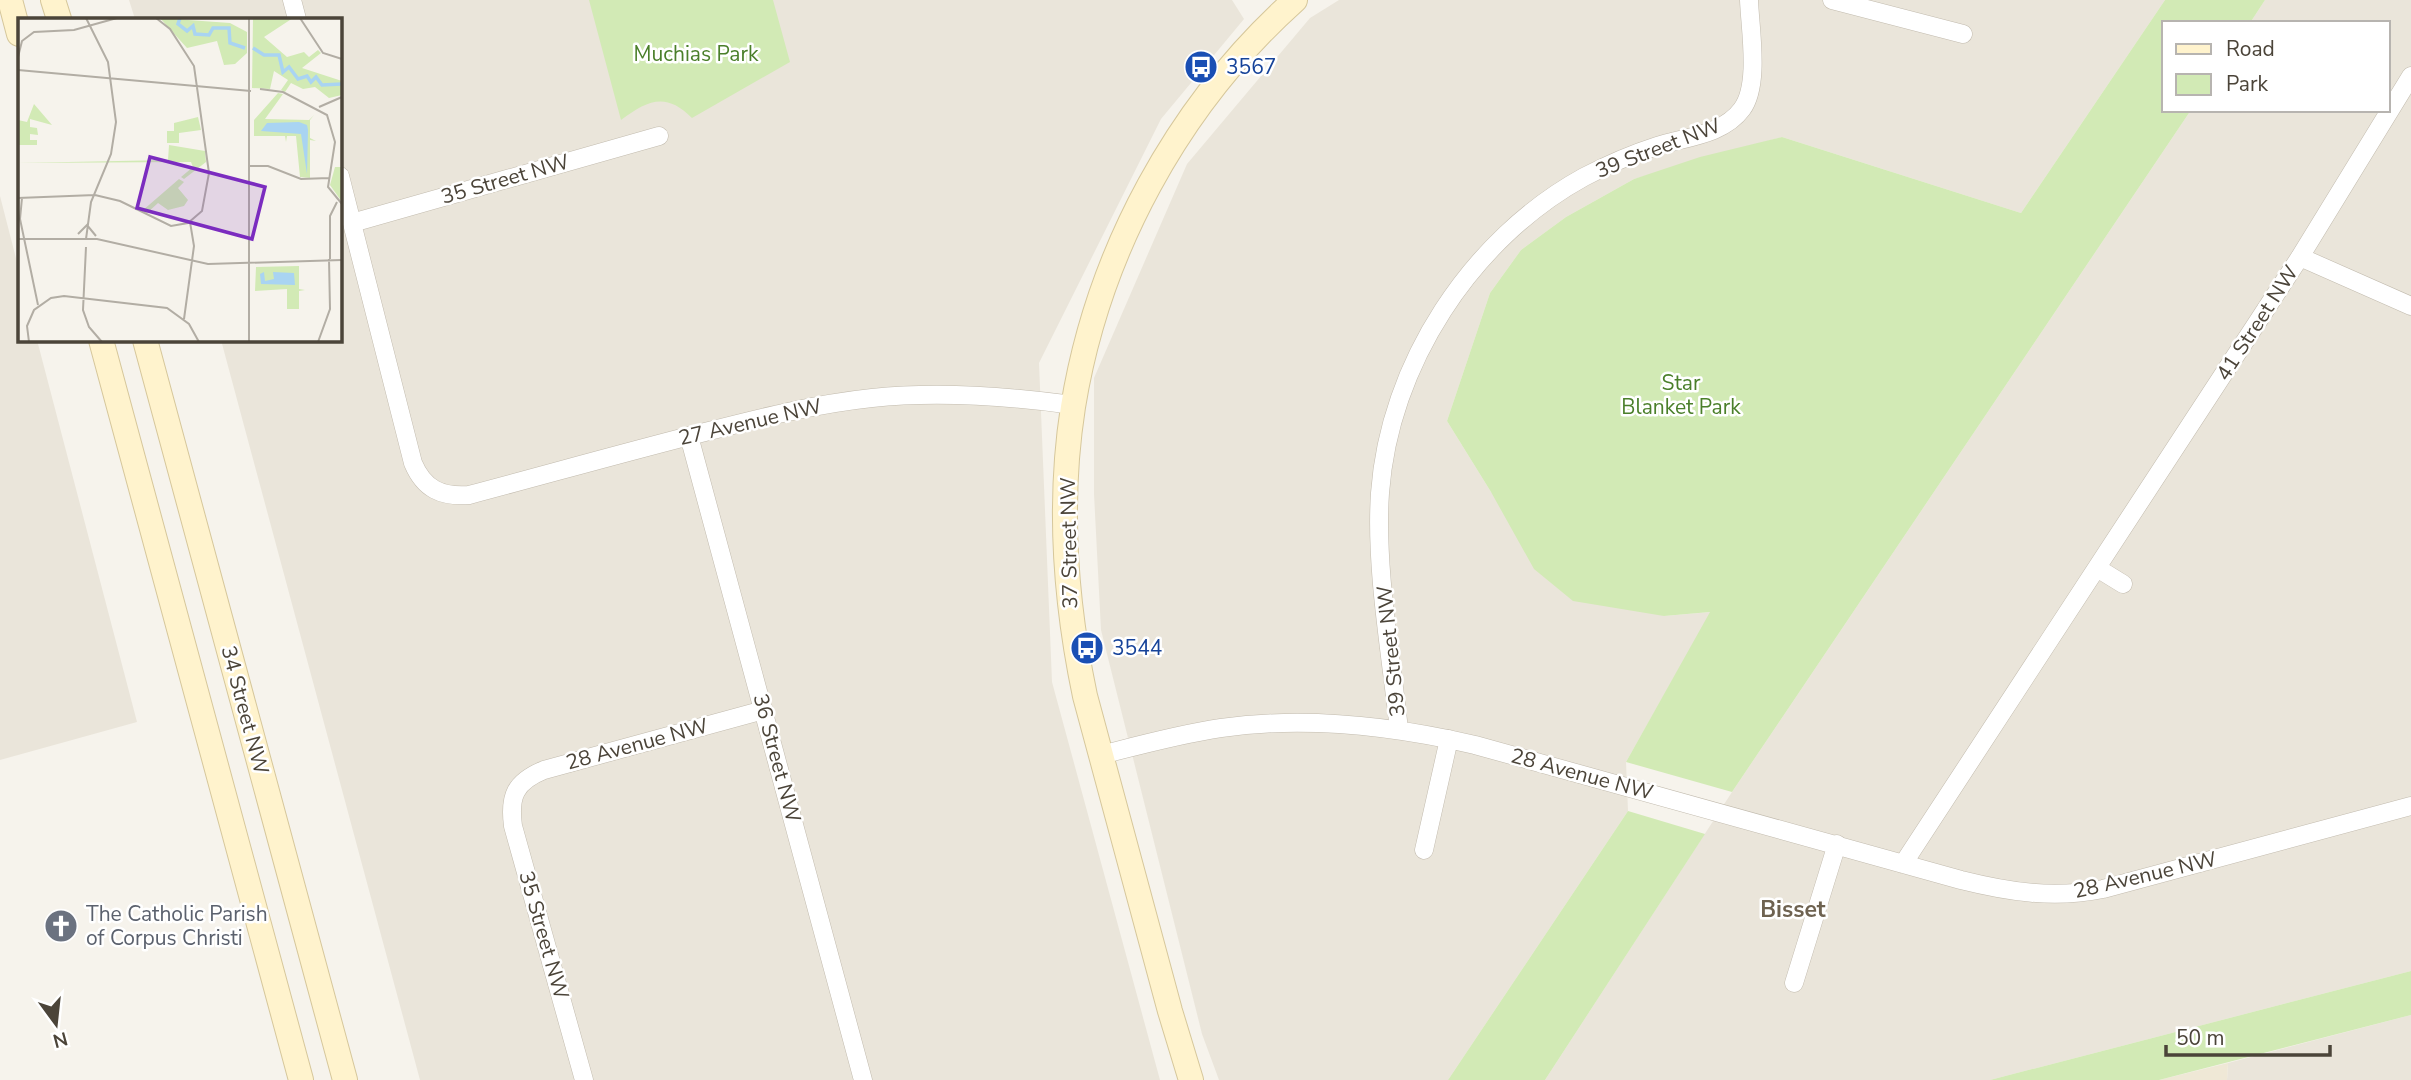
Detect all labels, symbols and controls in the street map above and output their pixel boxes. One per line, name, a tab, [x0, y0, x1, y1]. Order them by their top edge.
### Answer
inset map	[18, 18, 341, 341]
legend	[2162, 21, 2390, 112]
text: Road	[2226, 35, 2275, 63]
park label: Muchias Park	[634, 40, 759, 68]
bus stop icon: 3567	[1182, 48, 1220, 86]
place label: 3567	[1226, 53, 1276, 81]
text: Park	[2226, 70, 2268, 98]
street label: 39 Street NW	[1591, 111, 1725, 185]
street label: 35 Street NW	[438, 147, 572, 211]
street label: 41 Street NW	[2209, 260, 2305, 386]
park label: Star Blanket Park	[1621, 369, 1741, 421]
street label: 27 Avenue NW	[676, 392, 824, 452]
street label: 37 Street NW	[1054, 477, 1084, 609]
street label: 39 Street NW	[1370, 584, 1412, 718]
bus stop icon: 3544	[1068, 629, 1106, 667]
place label: 3544	[1112, 634, 1162, 662]
street label: 34 Street NW	[214, 643, 276, 777]
street label: 36 Street NW	[746, 691, 808, 825]
street label: 28 Avenue NW	[563, 712, 711, 776]
street label: 28 Avenue NW	[1508, 742, 1656, 806]
street label: 28 Avenue NW	[2071, 845, 2219, 905]
street label: 35 Street NW	[512, 868, 576, 1002]
district label: Bisset	[1760, 894, 1826, 925]
place label: The Catholic Parish of Corpus Christi	[86, 900, 268, 952]
church icon: The Catholic Parish of Corpus Christi	[42, 907, 80, 945]
north arrow	[21, 989, 91, 1059]
scale bar	[2166, 1014, 2330, 1058]
text: 50 m	[2176, 1024, 2225, 1052]
text: N	[50, 1025, 70, 1054]

